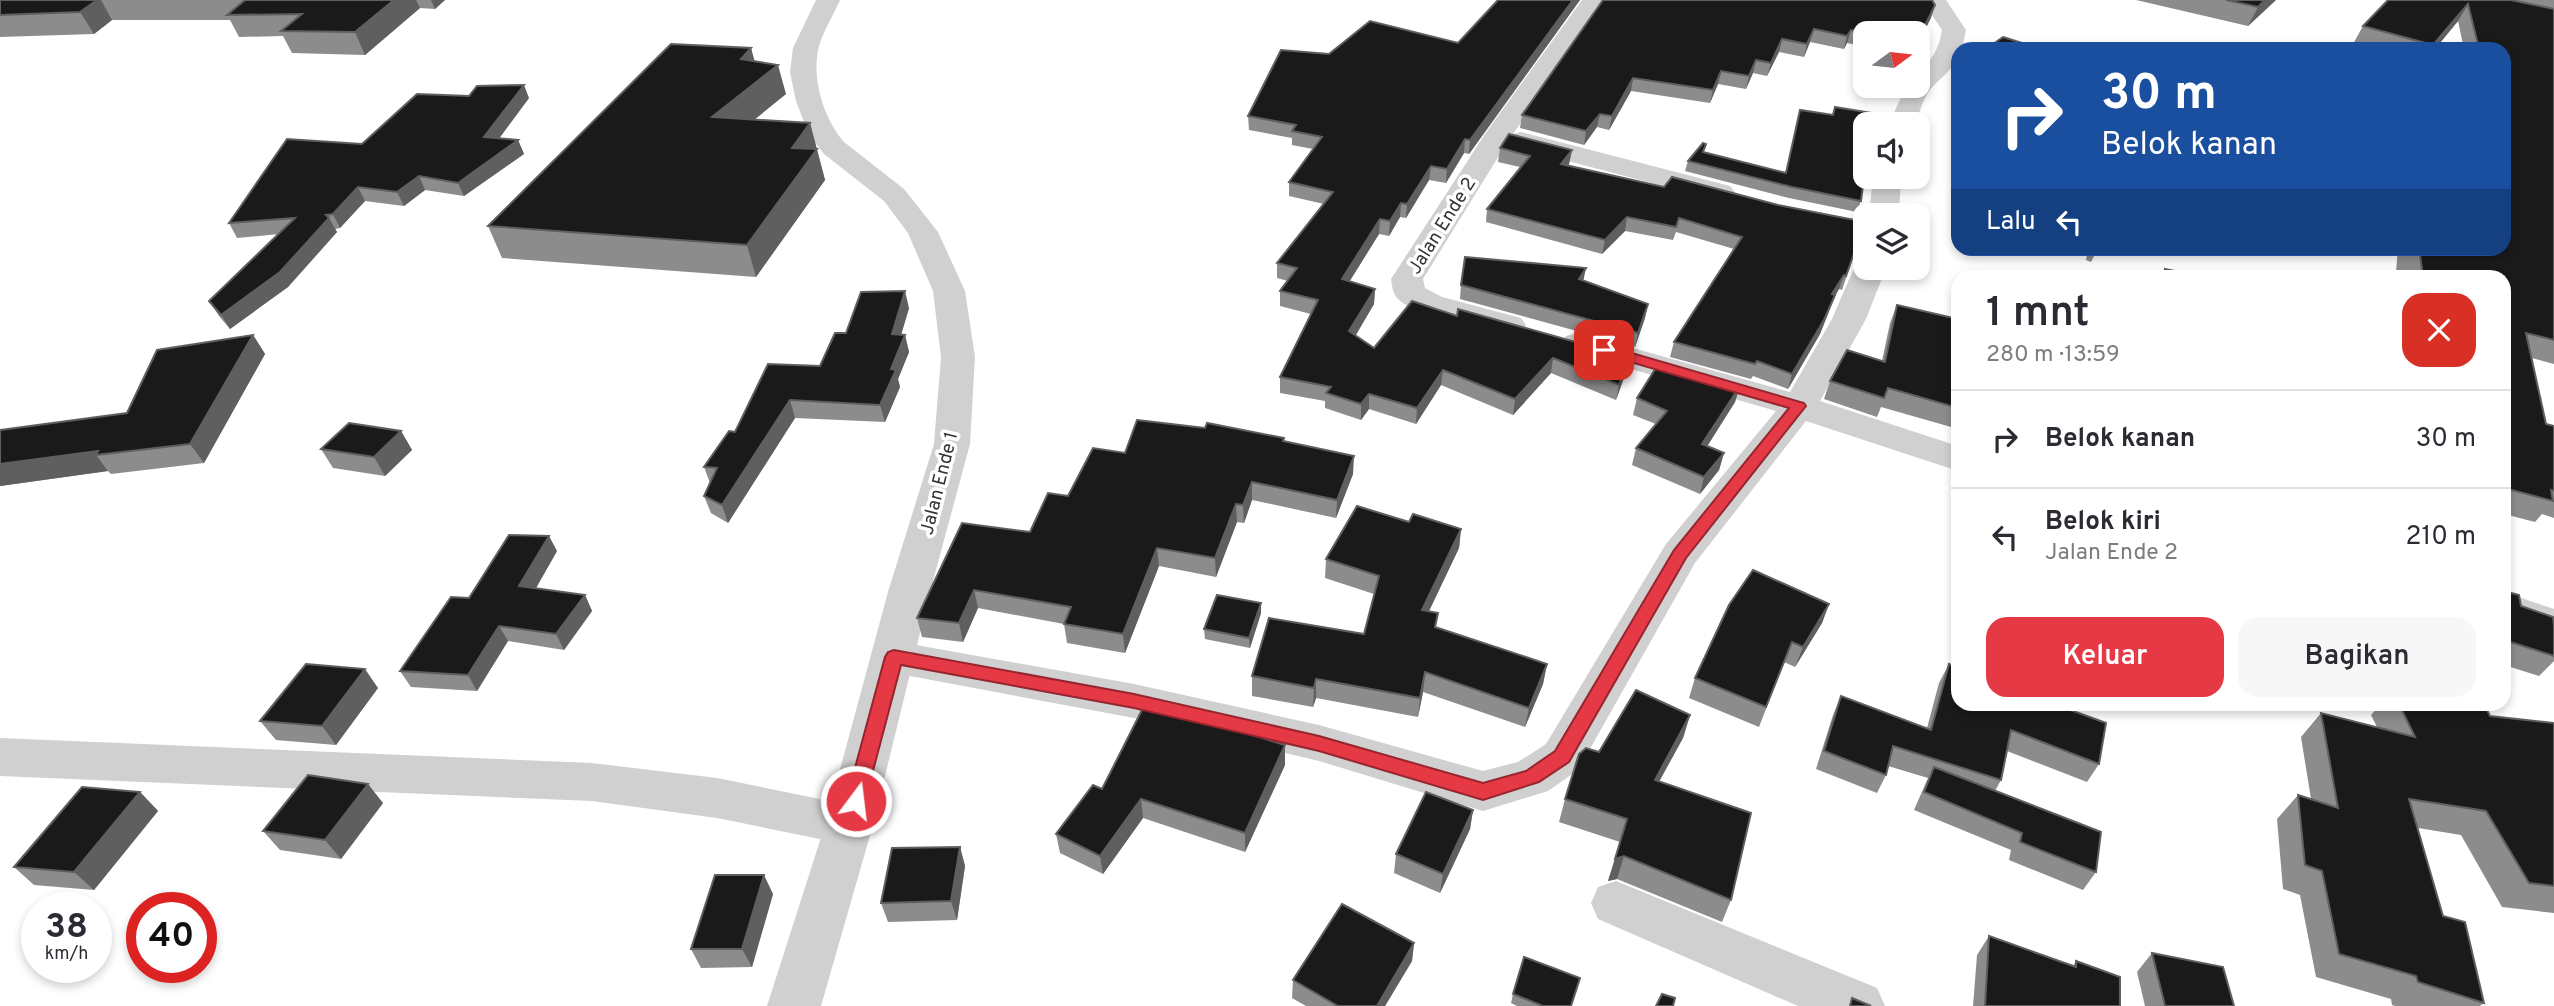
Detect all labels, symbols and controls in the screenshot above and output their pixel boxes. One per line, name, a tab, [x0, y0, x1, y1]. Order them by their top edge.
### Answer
north arrow	[1853, 21, 1930, 98]
map controls	[1853, 21, 1930, 280]
text: 30 m	[2101, 65, 2217, 127]
icon: right	[1986, 70, 2077, 161]
button: sound	[1853, 112, 1930, 189]
text: Belok kanan	[2101, 126, 2277, 166]
street label: Jalan Ende 2	[1403, 173, 1482, 279]
button: layers	[1853, 203, 1930, 280]
icon: left	[2050, 203, 2088, 241]
text: Lalu	[1986, 206, 2036, 239]
text: 1 mnt	[1986, 288, 2090, 341]
button: close	[2402, 293, 2476, 367]
pin	[1574, 320, 1634, 380]
icon: arrive	[1585, 331, 1623, 369]
text: 280 m · 13:59	[1986, 341, 2120, 370]
icon: right	[1986, 420, 2024, 458]
text: Belok kanan	[2045, 423, 2195, 456]
text: 30 m	[2416, 423, 2476, 456]
street label: Jalan Ende 1	[916, 429, 964, 538]
text: Belok kiri	[2045, 506, 2161, 539]
icon: left	[1986, 518, 2024, 556]
text: 210 m	[2406, 521, 2476, 554]
text: Jalan Ende 2	[2045, 539, 2178, 568]
button: Keluar	[1986, 617, 2224, 697]
button: Bagikan	[2238, 617, 2476, 697]
position arrow	[819, 764, 893, 838]
speed limit sign: 40	[126, 892, 217, 983]
text: 38	[45, 906, 88, 950]
text: km/h	[45, 943, 88, 966]

